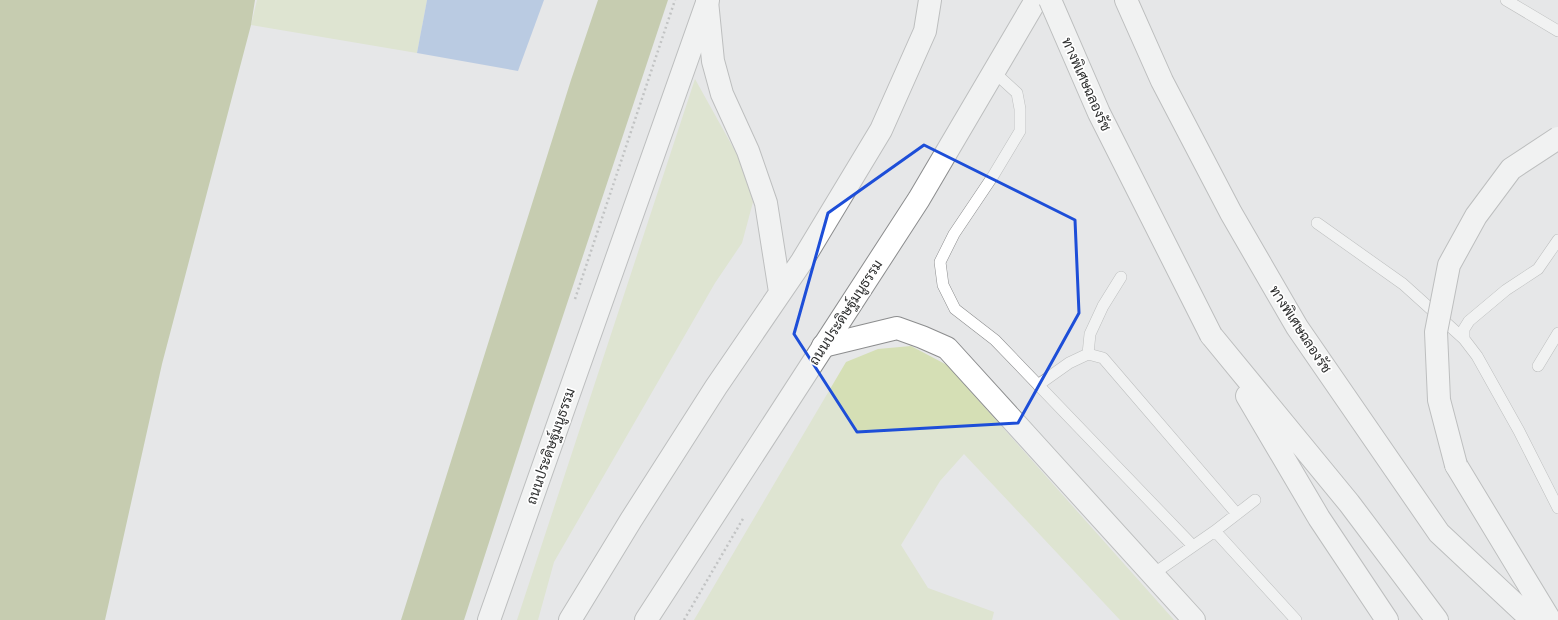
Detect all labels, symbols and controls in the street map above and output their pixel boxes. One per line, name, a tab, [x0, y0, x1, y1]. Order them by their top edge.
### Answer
street label: ทางพิเศษฉลองรัช	[1059, 35, 1115, 133]
street label: ถนนประดิษฐ์มนูธรรม	[805, 256, 887, 369]
street label: ทางพิเศษฉลองรัช	[1266, 282, 1336, 376]
street label: ถนนประดิษฐ์มนูธรรม	[522, 386, 580, 507]

